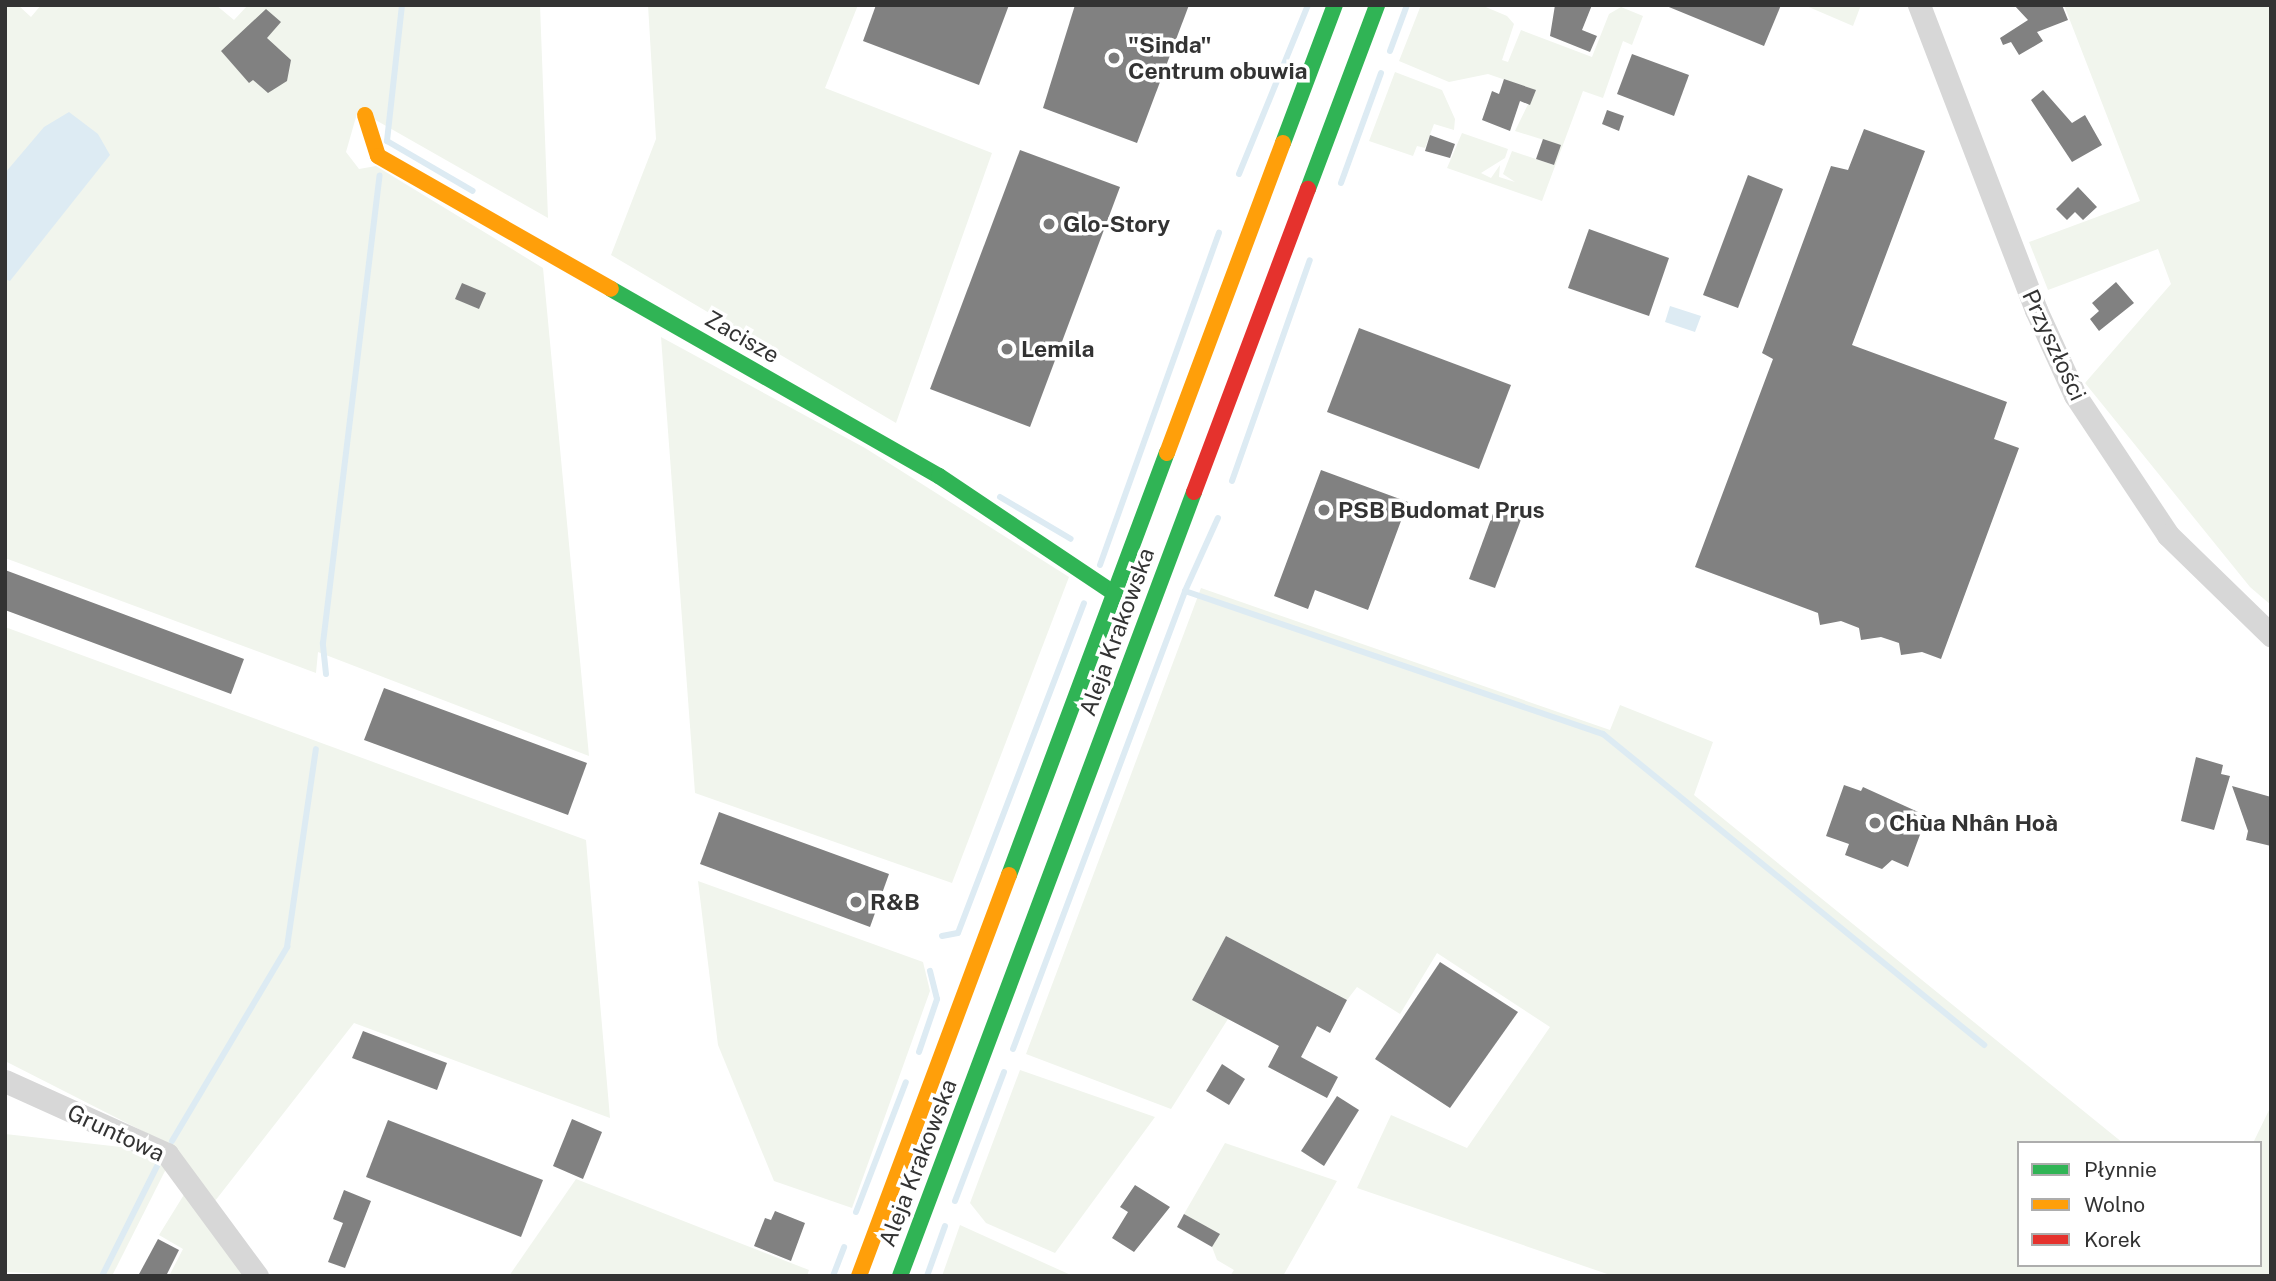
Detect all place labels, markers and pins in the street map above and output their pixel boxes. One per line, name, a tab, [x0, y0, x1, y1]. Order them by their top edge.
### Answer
place label: "Sinda" Centrum obuwia	[1128, 31, 1308, 85]
marker: "Sinda" Centrum obuwia	[1106, 50, 1122, 66]
place label: Glo-Story	[1063, 210, 1170, 238]
marker: Glo-Story	[1041, 216, 1057, 232]
place label: Lemila	[1021, 335, 1095, 363]
marker: Lemila	[999, 341, 1015, 357]
place label: PSB Budomat Prus	[1338, 496, 1545, 524]
marker: PSB Budomat Prus	[1316, 502, 1332, 518]
place label: Chùa Nhân Hoà	[1889, 809, 2058, 837]
marker: Chùa Nhân Hoà	[1867, 815, 1883, 831]
place label: R&B	[870, 888, 920, 916]
marker: R&B	[848, 894, 864, 910]

